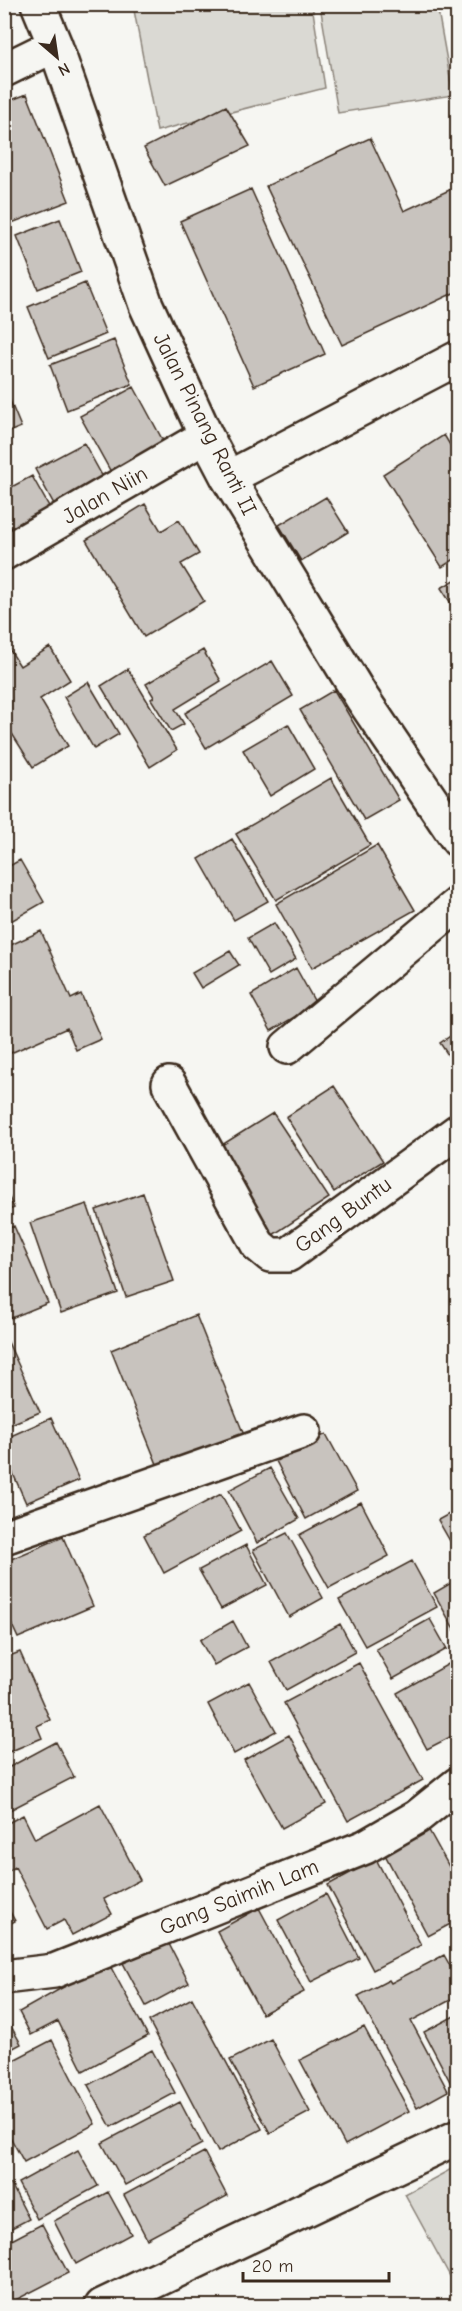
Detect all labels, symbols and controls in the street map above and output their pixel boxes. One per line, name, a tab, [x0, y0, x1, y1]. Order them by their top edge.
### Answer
north arrow	[27, 27, 87, 87]
text: N	[55, 59, 73, 80]
street label: Jalan Pinang Ranti II	[148, 328, 262, 520]
street label: Jalan Niin	[58, 460, 152, 530]
street label: Gang Buntu	[290, 1171, 396, 1259]
street label: Gang Saimih Lam	[156, 1853, 322, 1941]
scale bar	[243, 2245, 388, 2283]
text: 20 m	[252, 2256, 293, 2277]

